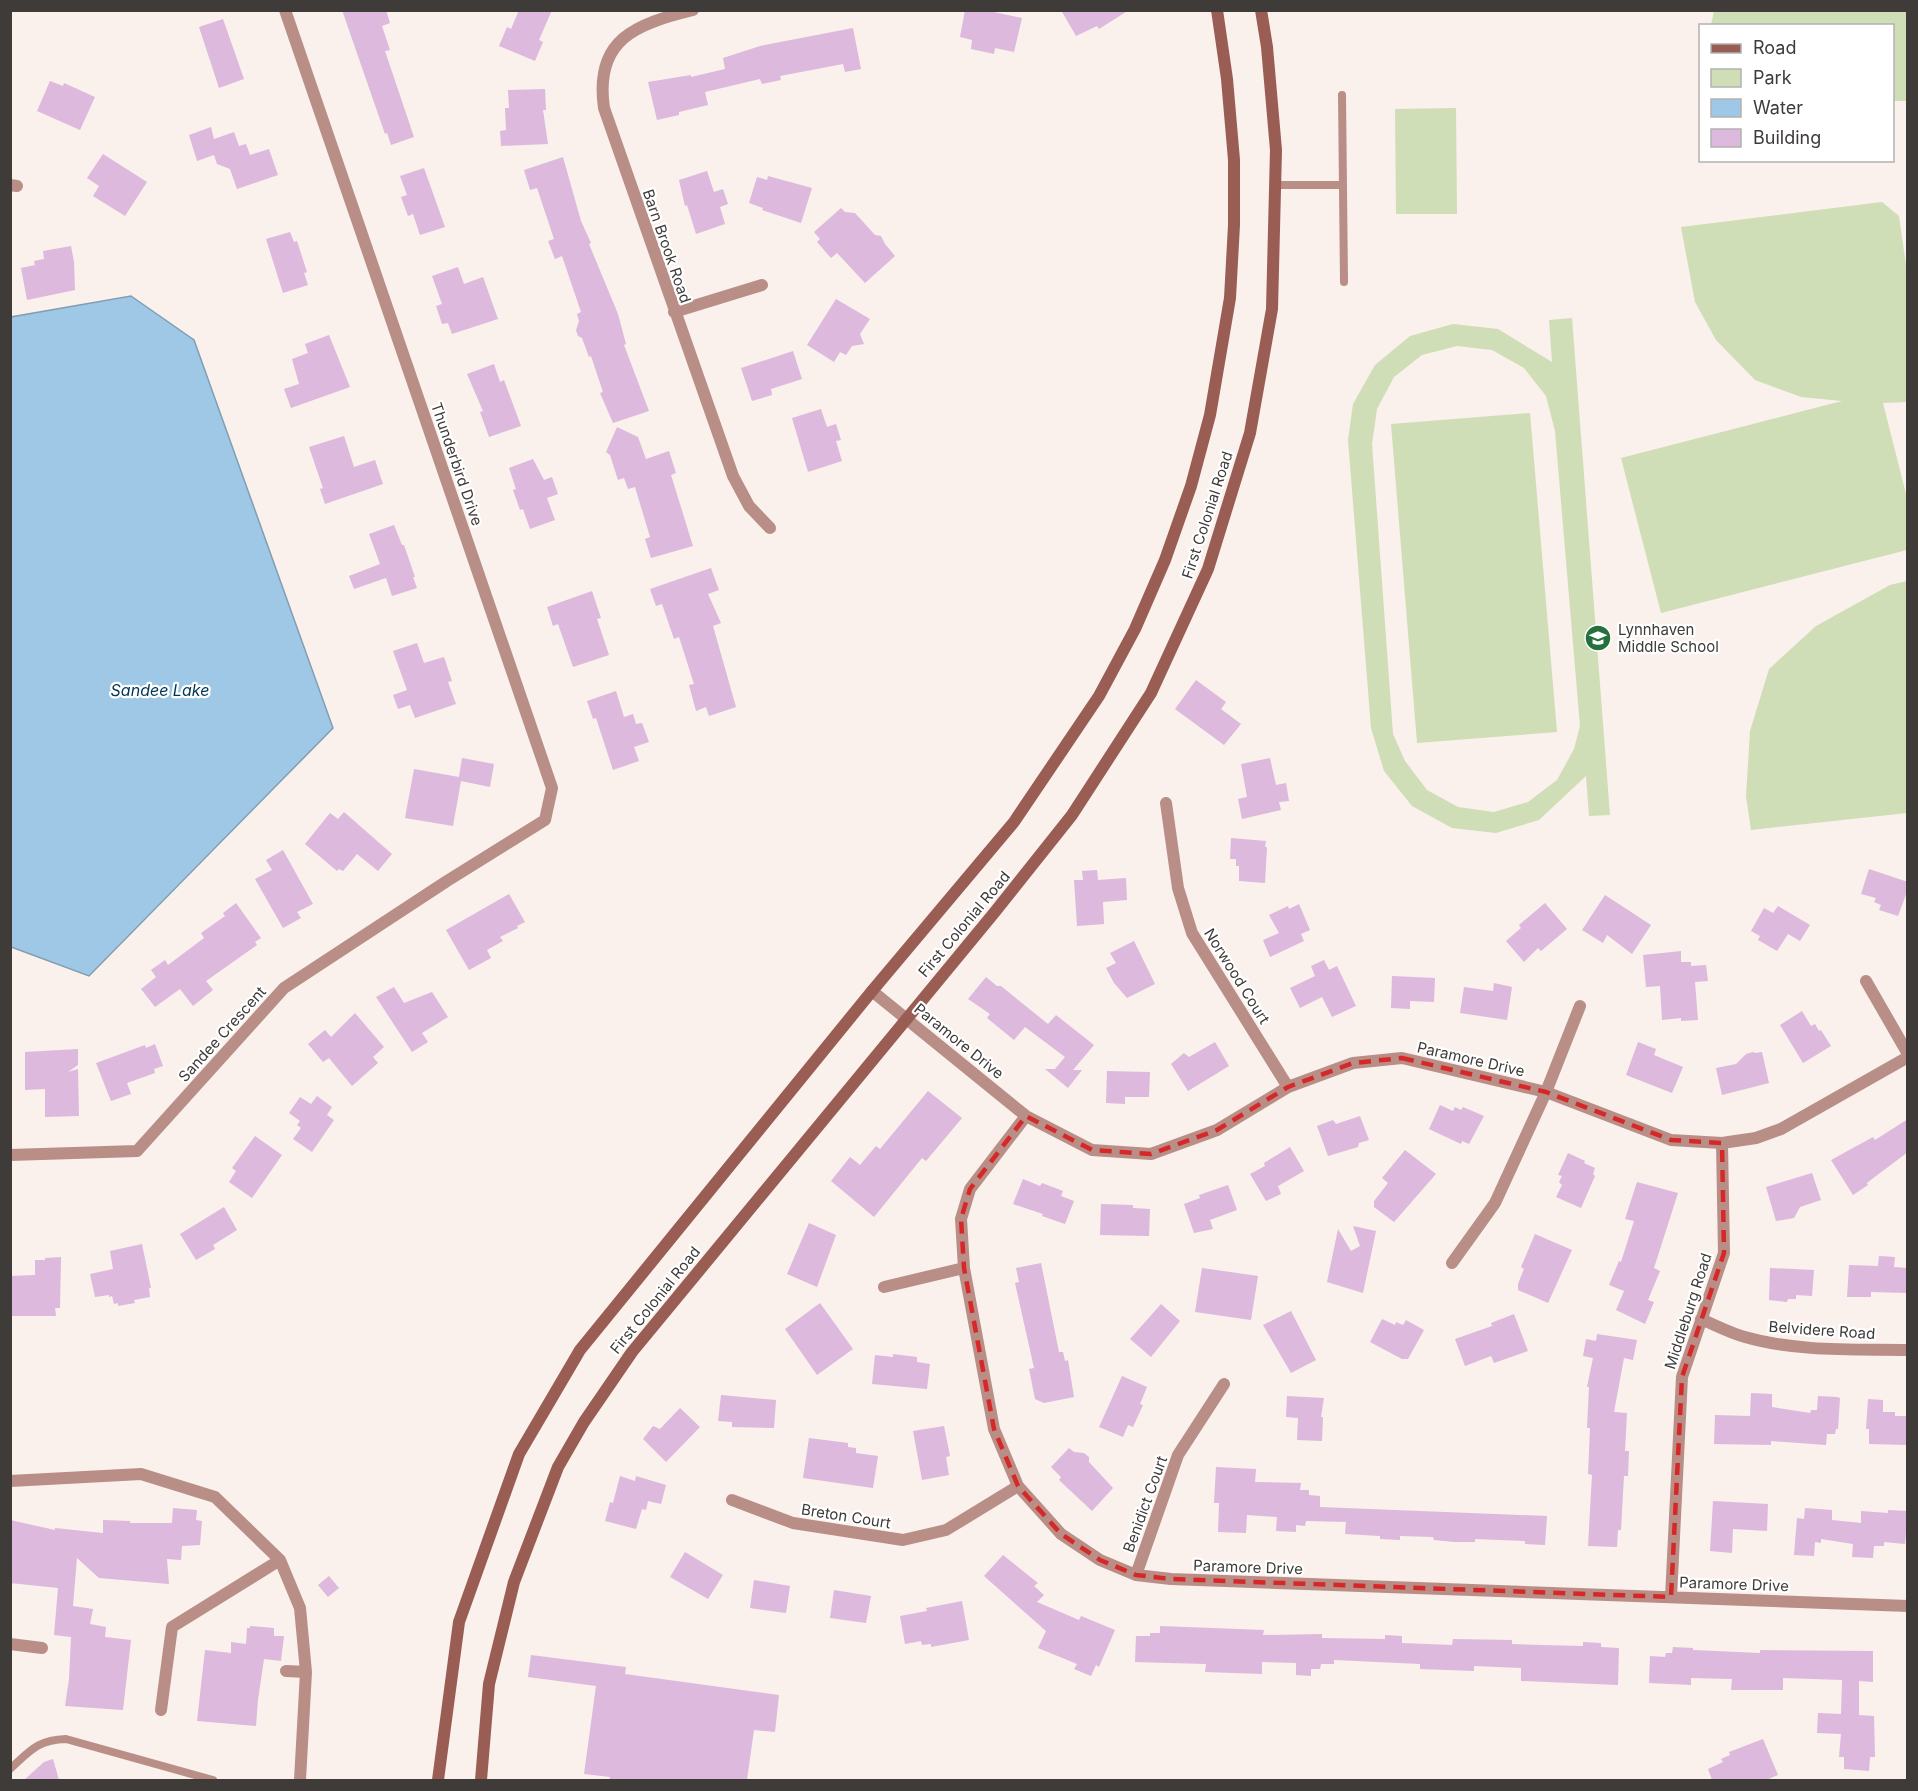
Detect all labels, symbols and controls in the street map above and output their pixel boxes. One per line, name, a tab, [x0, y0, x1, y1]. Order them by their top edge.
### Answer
legend	[1699, 24, 1894, 162]
text: Road	[1753, 37, 1796, 58]
text: Park	[1753, 67, 1792, 88]
text: Water	[1753, 97, 1803, 118]
text: Building	[1753, 127, 1821, 148]
street label: Barn Brook Road	[639, 187, 695, 305]
street label: Thunderbird Drive	[427, 400, 487, 528]
street label: First Colonial Road	[1177, 449, 1237, 581]
place label: Lynnhaven Middle School	[1618, 620, 1719, 656]
school or university icon: Lynnhaven Middle School	[1583, 623, 1613, 653]
water label: Sandee Lake	[111, 680, 209, 700]
street label: First Colonial Road	[914, 867, 1014, 981]
street label: Norwood Court	[1200, 925, 1274, 1027]
street label: Sandee Crescent	[174, 982, 270, 1086]
street label: Paramore Drive	[910, 999, 1008, 1083]
street label: Paramore Drive	[1415, 1037, 1527, 1081]
street label: First Colonial Road	[606, 1242, 704, 1358]
street label: Middleburg Road	[1660, 1251, 1716, 1371]
street label: Belvidere Road	[1768, 1317, 1876, 1343]
street label: Benidict Court	[1119, 1453, 1171, 1555]
street label: Breton Court	[800, 1500, 892, 1532]
street label: Paramore Drive	[1193, 1556, 1303, 1578]
street label: Paramore Drive	[1679, 1573, 1789, 1595]

